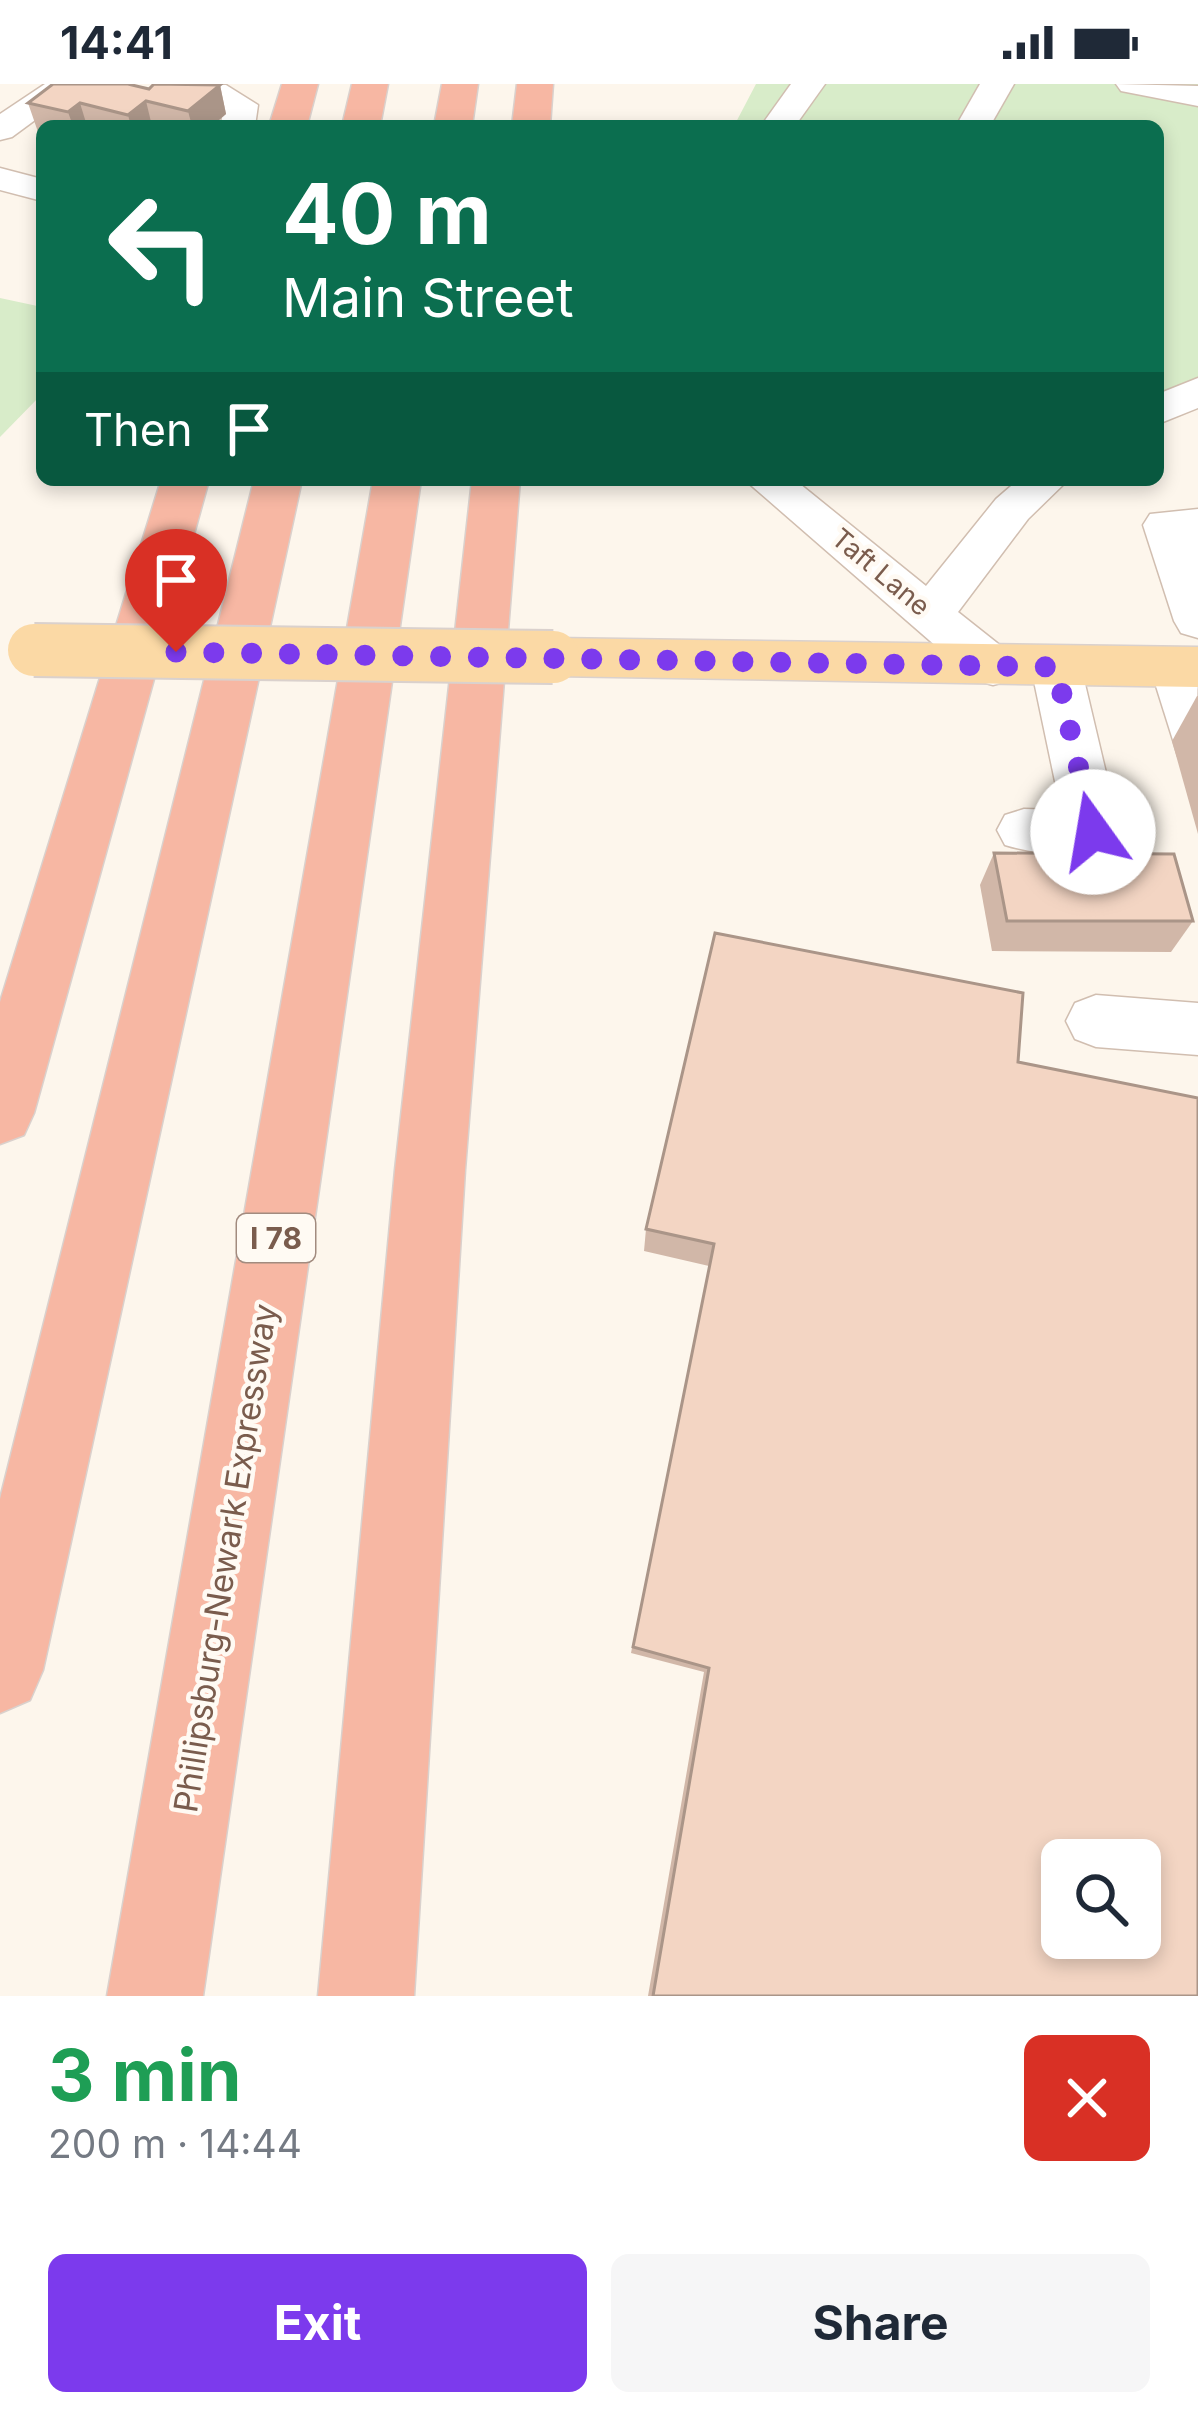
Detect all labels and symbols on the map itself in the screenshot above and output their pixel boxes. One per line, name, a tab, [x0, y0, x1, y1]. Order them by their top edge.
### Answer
street label: Taft Lane	[825, 521, 937, 623]
pin	[125, 529, 227, 652]
position arrow	[1030, 769, 1156, 895]
road number: I 78	[237, 1214, 315, 1262]
street label: Phillipsburg-Newark Expressway	[165, 1301, 285, 1815]

